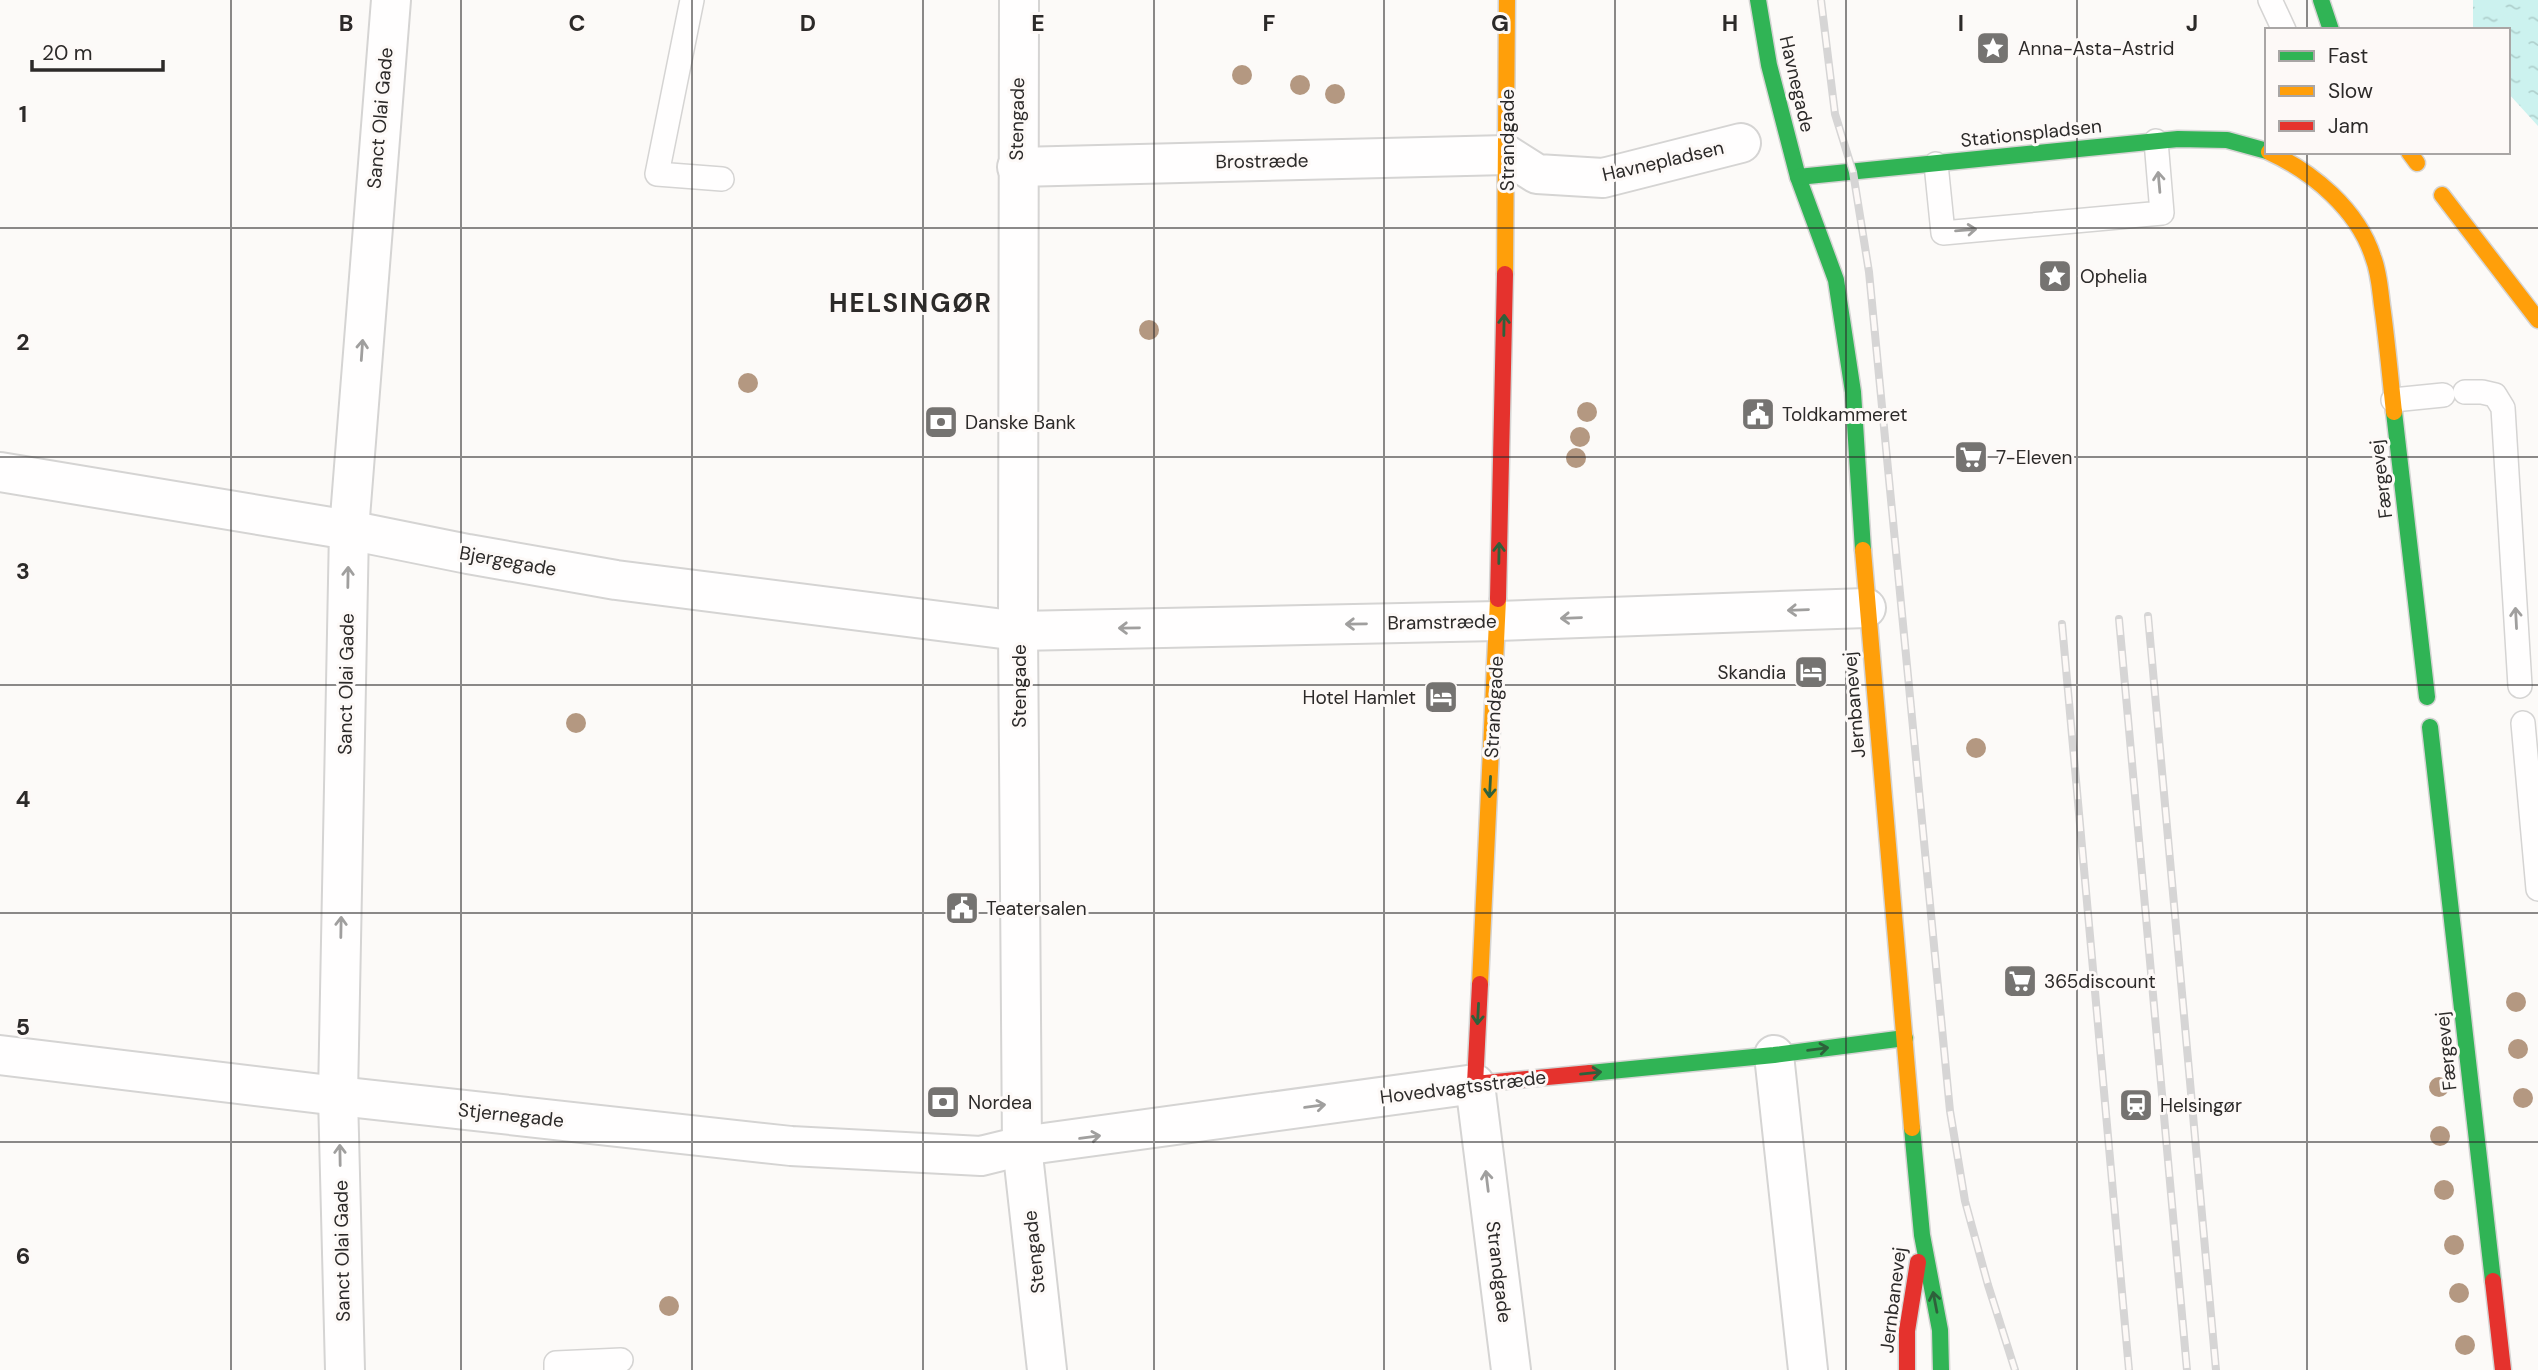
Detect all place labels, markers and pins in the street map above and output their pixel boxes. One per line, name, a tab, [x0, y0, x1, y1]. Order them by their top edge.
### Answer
place icon: Anna-Asta-Astrid	[1974, 29, 2012, 67]
place label: Anna-Asta-Astrid	[2018, 36, 2174, 61]
place icon: Ophelia	[2036, 257, 2074, 295]
place label: Ophelia	[2080, 264, 2147, 289]
public building icon: Toldkammeret	[1739, 395, 1777, 433]
place label: Toldkammeret	[1782, 402, 1907, 427]
bank icon: Danske Bank	[922, 403, 960, 441]
place label: Danske Bank	[965, 410, 1076, 435]
supermarket icon: 7-Eleven	[1952, 438, 1990, 476]
place label: 7-Eleven	[1996, 445, 2072, 470]
hotel icon: Skandia	[1792, 653, 1830, 691]
place label: Skandia	[1717, 660, 1786, 685]
hotel icon: Hotel Hamlet	[1422, 678, 1460, 716]
place label: Hotel Hamlet	[1303, 685, 1416, 710]
public building icon: Teatersalen	[943, 889, 981, 927]
place label: Teatersalen	[986, 896, 1087, 921]
supermarket icon: 365discount	[2001, 962, 2039, 1000]
place label: 365discount	[2044, 969, 2156, 994]
bank icon: Nordea	[924, 1083, 962, 1121]
station icon: Helsingør	[2117, 1086, 2155, 1124]
place label: Nordea	[968, 1090, 1032, 1115]
place label: Helsingør	[2160, 1093, 2242, 1118]

